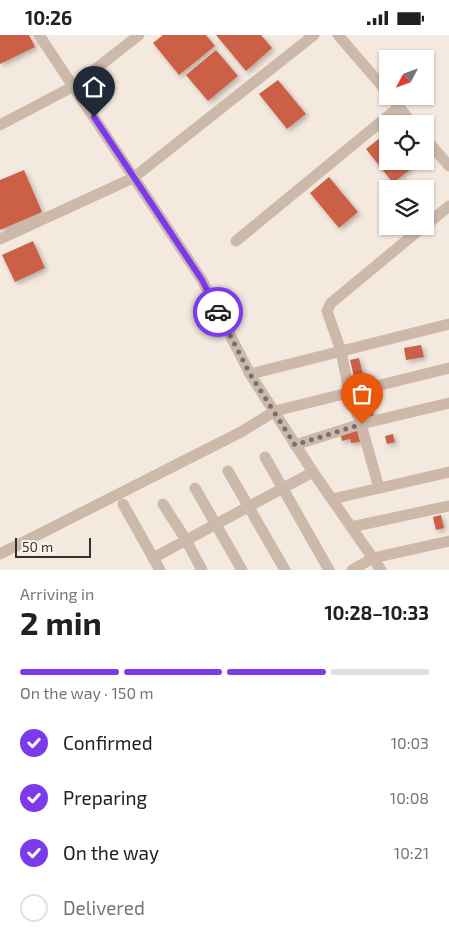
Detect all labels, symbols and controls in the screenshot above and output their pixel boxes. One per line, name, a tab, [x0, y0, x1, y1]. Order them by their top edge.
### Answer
text: 10:26	[25, 6, 72, 29]
north arrow	[379, 50, 434, 105]
map controls	[379, 50, 434, 235]
pin	[73, 66, 115, 117]
icon: home	[80, 73, 108, 101]
button: locate	[379, 115, 434, 170]
button: layers	[379, 180, 434, 235]
courier	[193, 287, 243, 337]
icon: car	[204, 298, 232, 326]
pin	[341, 373, 383, 424]
icon: bag	[348, 380, 376, 408]
scale bar	[15, 535, 91, 558]
text: 50 m	[22, 538, 53, 555]
text: Arriving in	[20, 584, 94, 603]
text: 10:28–10:33	[324, 601, 429, 624]
text: 2 min	[20, 603, 102, 641]
text: On the way · 150 m	[20, 683, 154, 702]
icon: check	[20, 729, 48, 757]
text: Confirmed	[63, 731, 153, 754]
text: 10:03	[391, 733, 429, 752]
icon: check	[20, 784, 48, 812]
text: Preparing	[63, 786, 147, 809]
text: 10:08	[390, 788, 429, 807]
icon: check	[20, 839, 48, 867]
text: On the way	[63, 841, 159, 864]
text: 10:21	[394, 843, 429, 862]
text: Delivered	[63, 896, 145, 919]

